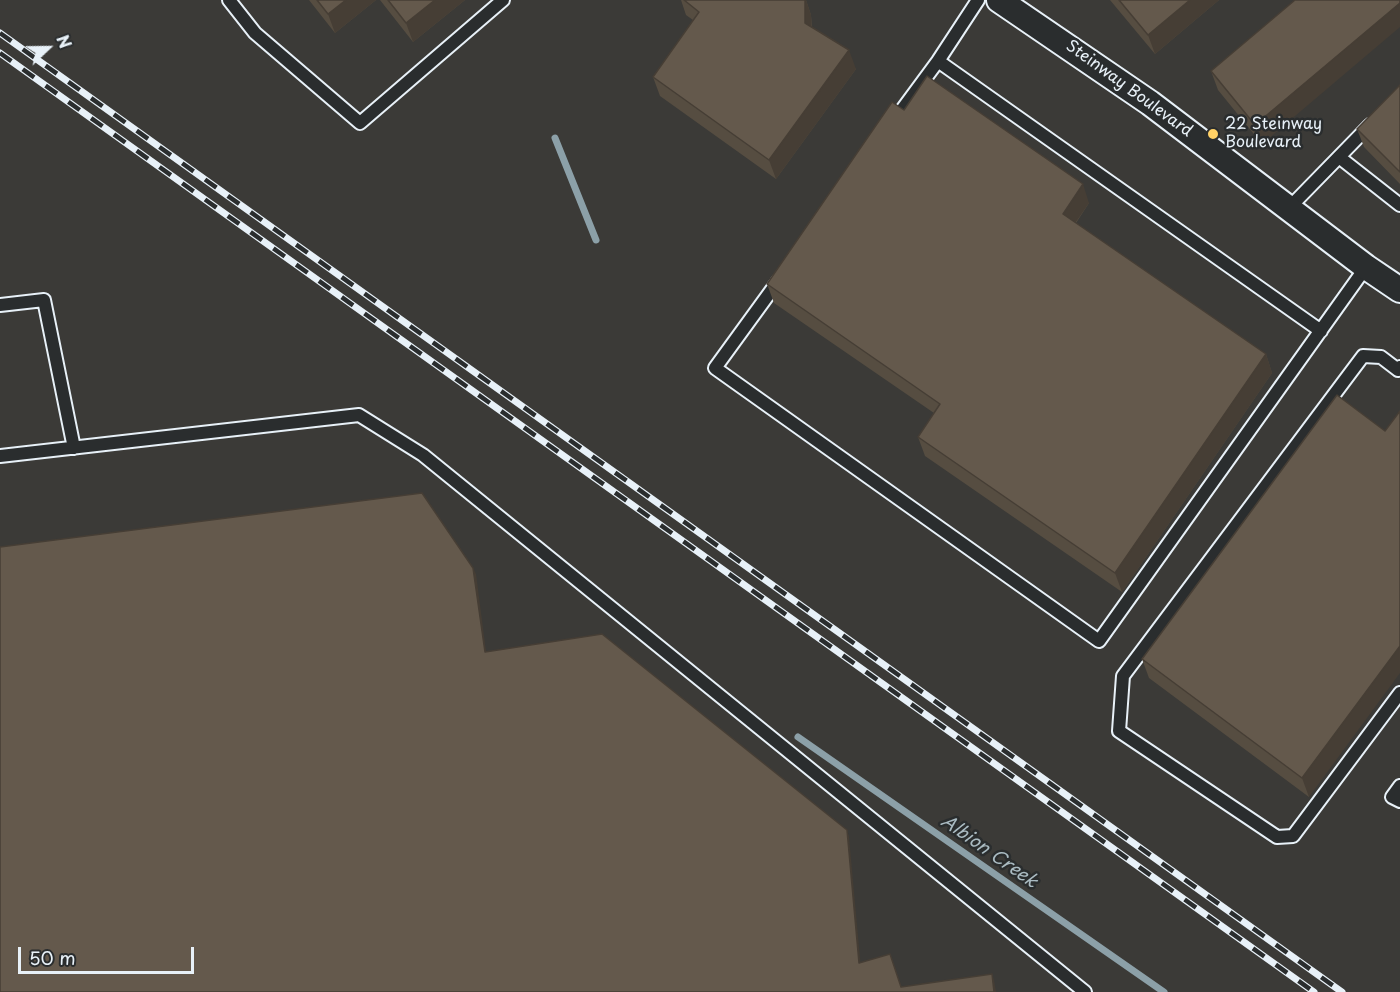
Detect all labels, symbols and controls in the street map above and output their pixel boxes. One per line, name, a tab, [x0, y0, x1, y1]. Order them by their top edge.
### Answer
north arrow	[18, 18, 78, 78]
text: N	[51, 31, 78, 52]
street label: Steinway Boulevard	[1062, 37, 1196, 141]
place label: 22 Steinway Boulevard	[1225, 115, 1322, 153]
marker: 22 Steinway Boulevard	[1206, 127, 1220, 141]
water label: Albion Creek	[937, 811, 1041, 893]
scale bar	[21, 935, 196, 973]
text: 50 m	[29, 944, 76, 971]

